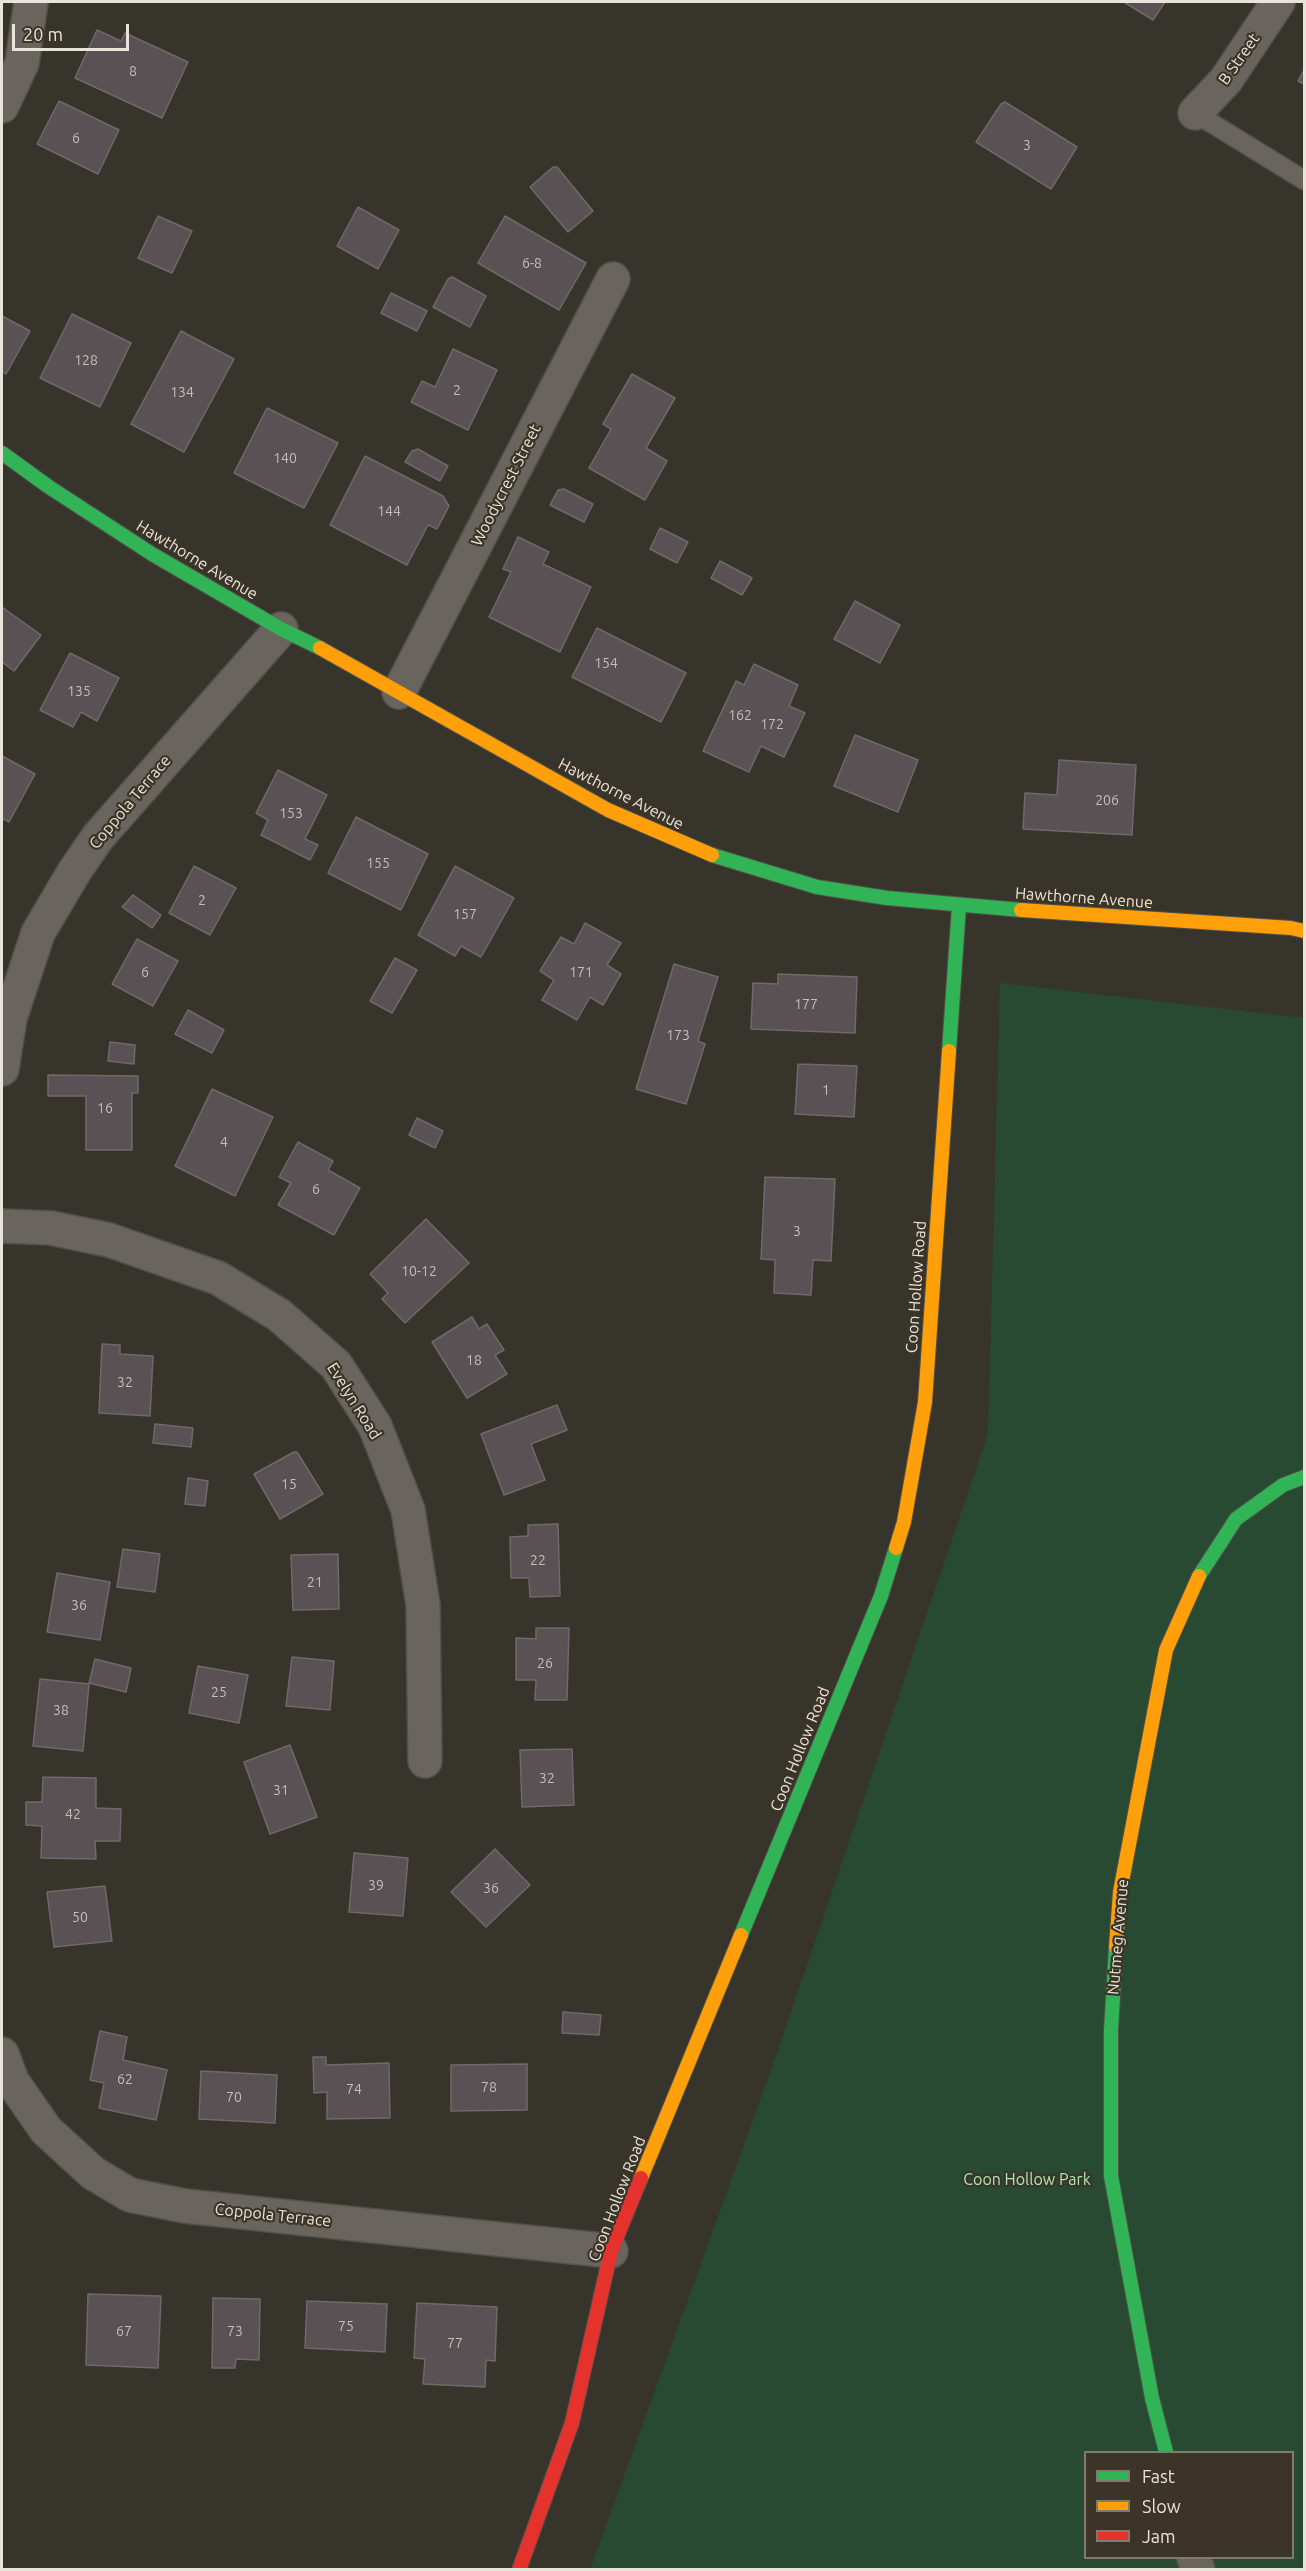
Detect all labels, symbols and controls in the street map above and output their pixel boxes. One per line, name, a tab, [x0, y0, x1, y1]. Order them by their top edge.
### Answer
scale bar	[15, 12, 132, 50]
text: 20 m	[23, 24, 63, 44]
street label: B Street	[1214, 30, 1264, 88]
house number: 8	[129, 63, 137, 79]
house number: 6	[72, 130, 80, 146]
house number: 3	[1023, 137, 1031, 153]
house number: 6-8	[522, 255, 542, 271]
house number: 128	[74, 352, 98, 368]
house number: 2	[453, 382, 461, 398]
house number: 134	[170, 384, 194, 400]
street label: Woodycrest Street	[467, 421, 545, 549]
house number: 140	[273, 450, 297, 466]
house number: 144	[377, 503, 401, 519]
street label: Hawthorne Avenue	[133, 516, 261, 604]
house number: 154	[594, 655, 618, 671]
house number: 135	[67, 683, 91, 699]
house number: 162	[728, 707, 752, 723]
house number: 172	[760, 716, 784, 732]
street label: Coppola Terrace	[85, 751, 175, 853]
street label: Hawthorne Avenue	[555, 754, 687, 834]
house number: 206	[1095, 792, 1119, 808]
house number: 153	[279, 805, 303, 821]
house number: 155	[366, 855, 390, 871]
street label: Hawthorne Avenue	[1014, 884, 1154, 912]
house number: 2	[198, 892, 206, 908]
house number: 157	[453, 906, 477, 922]
house number: 6	[141, 964, 149, 980]
house number: 171	[569, 964, 593, 980]
house number: 177	[794, 996, 818, 1012]
house number: 173	[666, 1027, 690, 1043]
house number: 1	[822, 1082, 830, 1098]
house number: 16	[97, 1100, 113, 1116]
house number: 4	[220, 1134, 228, 1150]
house number: 6	[312, 1181, 320, 1197]
street label: Coon Hollow Road	[902, 1220, 930, 1354]
house number: 3	[793, 1223, 801, 1239]
house number: 10-12	[401, 1263, 437, 1279]
house number: 18	[466, 1352, 482, 1368]
street label: Evelyn Road	[323, 1359, 385, 1443]
house number: 32	[117, 1374, 133, 1390]
house number: 15	[281, 1476, 297, 1492]
house number: 22	[530, 1552, 546, 1568]
house number: 21	[307, 1574, 323, 1590]
house number: 36	[71, 1597, 87, 1613]
house number: 26	[537, 1655, 553, 1671]
house number: 25	[211, 1684, 227, 1700]
street label: Coon Hollow Road	[766, 1684, 834, 1814]
house number: 38	[53, 1702, 69, 1718]
house number: 32	[539, 1770, 555, 1786]
house number: 31	[273, 1782, 289, 1798]
house number: 42	[65, 1806, 81, 1822]
house number: 39	[368, 1877, 384, 1893]
street label: Nutmeg Avenue	[1103, 1878, 1133, 1996]
house number: 36	[483, 1880, 499, 1896]
house number: 50	[72, 1909, 88, 1925]
house number: 62	[117, 2071, 133, 2087]
house number: 78	[481, 2079, 497, 2095]
house number: 74	[346, 2081, 362, 2097]
house number: 70	[226, 2089, 242, 2105]
street label: Coon Hollow Road	[584, 2134, 650, 2264]
park label: Coon Hollow Park	[963, 2170, 1091, 2190]
street label: Coppola Terrace	[214, 2199, 332, 2231]
house number: 75	[338, 2318, 354, 2334]
house number: 67	[116, 2323, 132, 2339]
house number: 73	[227, 2323, 243, 2339]
house number: 77	[447, 2335, 463, 2351]
legend	[1084, 2451, 1294, 2559]
text: Fast	[1142, 2466, 1175, 2486]
text: Slow	[1142, 2496, 1181, 2516]
text: Jam	[1142, 2526, 1176, 2546]

